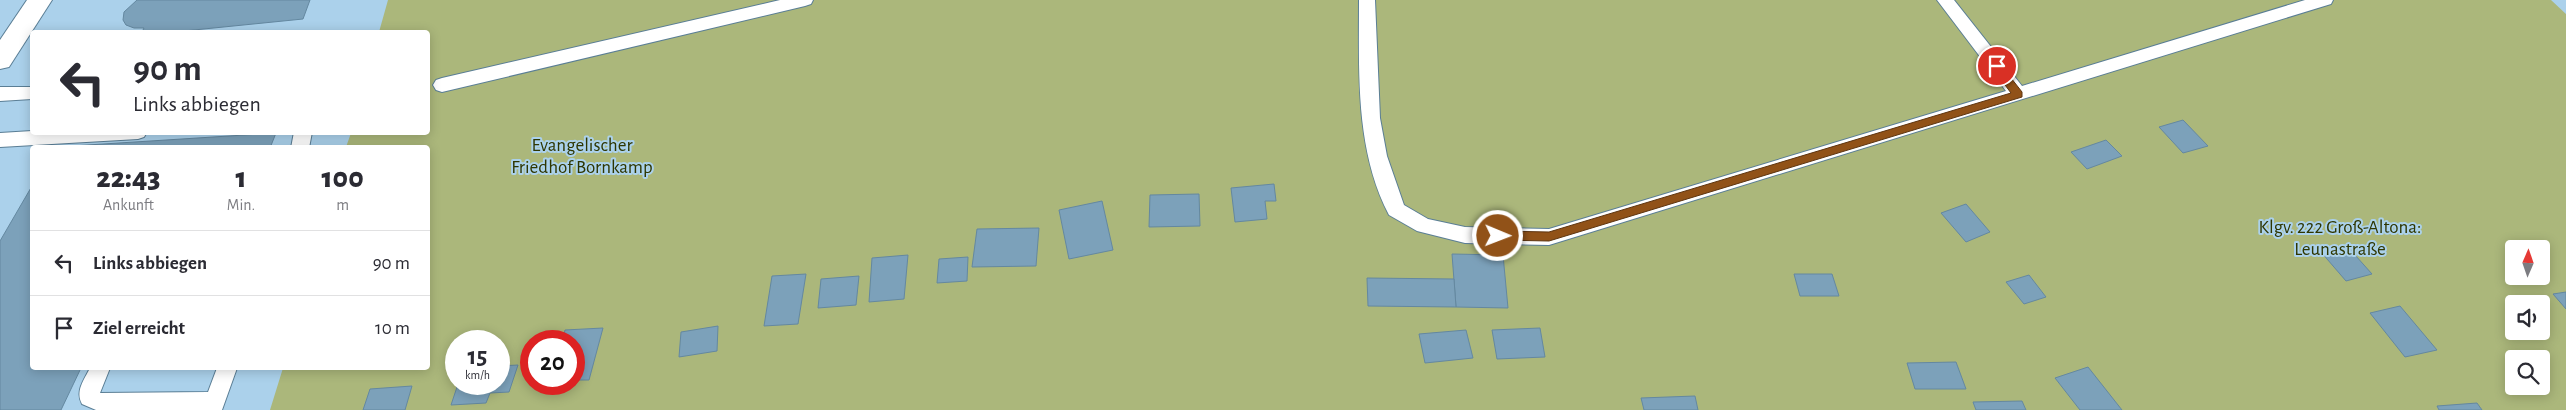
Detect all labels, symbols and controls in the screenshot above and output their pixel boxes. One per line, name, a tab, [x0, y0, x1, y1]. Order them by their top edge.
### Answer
pin	[1976, 45, 2018, 87]
icon: left	[50, 50, 115, 115]
text: 90 m	[133, 52, 202, 87]
icon: arrive	[1983, 52, 2011, 80]
text: Links abbiegen	[133, 93, 261, 115]
park label: Evangelischer Friedhof Bornkamp	[511, 136, 653, 177]
text: 22:43	[96, 163, 161, 193]
text: 1	[236, 163, 247, 193]
text: 100	[322, 163, 364, 193]
text: Ankunft	[103, 197, 154, 213]
text: Min.	[227, 197, 255, 213]
text: m	[336, 197, 349, 213]
position arrow	[1471, 209, 1523, 261]
park label: Klgv. 222 Groß-Altona: Leunastraße	[2259, 218, 2421, 259]
north arrow	[2505, 240, 2550, 285]
map controls	[2505, 240, 2550, 395]
icon: left	[50, 249, 78, 277]
text: Links abbiegen	[93, 254, 207, 273]
text: 90 m	[373, 254, 410, 273]
button: sound	[2505, 295, 2550, 340]
icon: arrive	[50, 314, 78, 342]
text: Ziel erreicht	[93, 319, 185, 338]
text: 10 m	[375, 319, 410, 338]
speed limit sign: 20	[520, 330, 585, 395]
text: 15	[468, 344, 487, 369]
button: search	[2505, 350, 2550, 395]
text: km/h	[465, 369, 490, 381]

